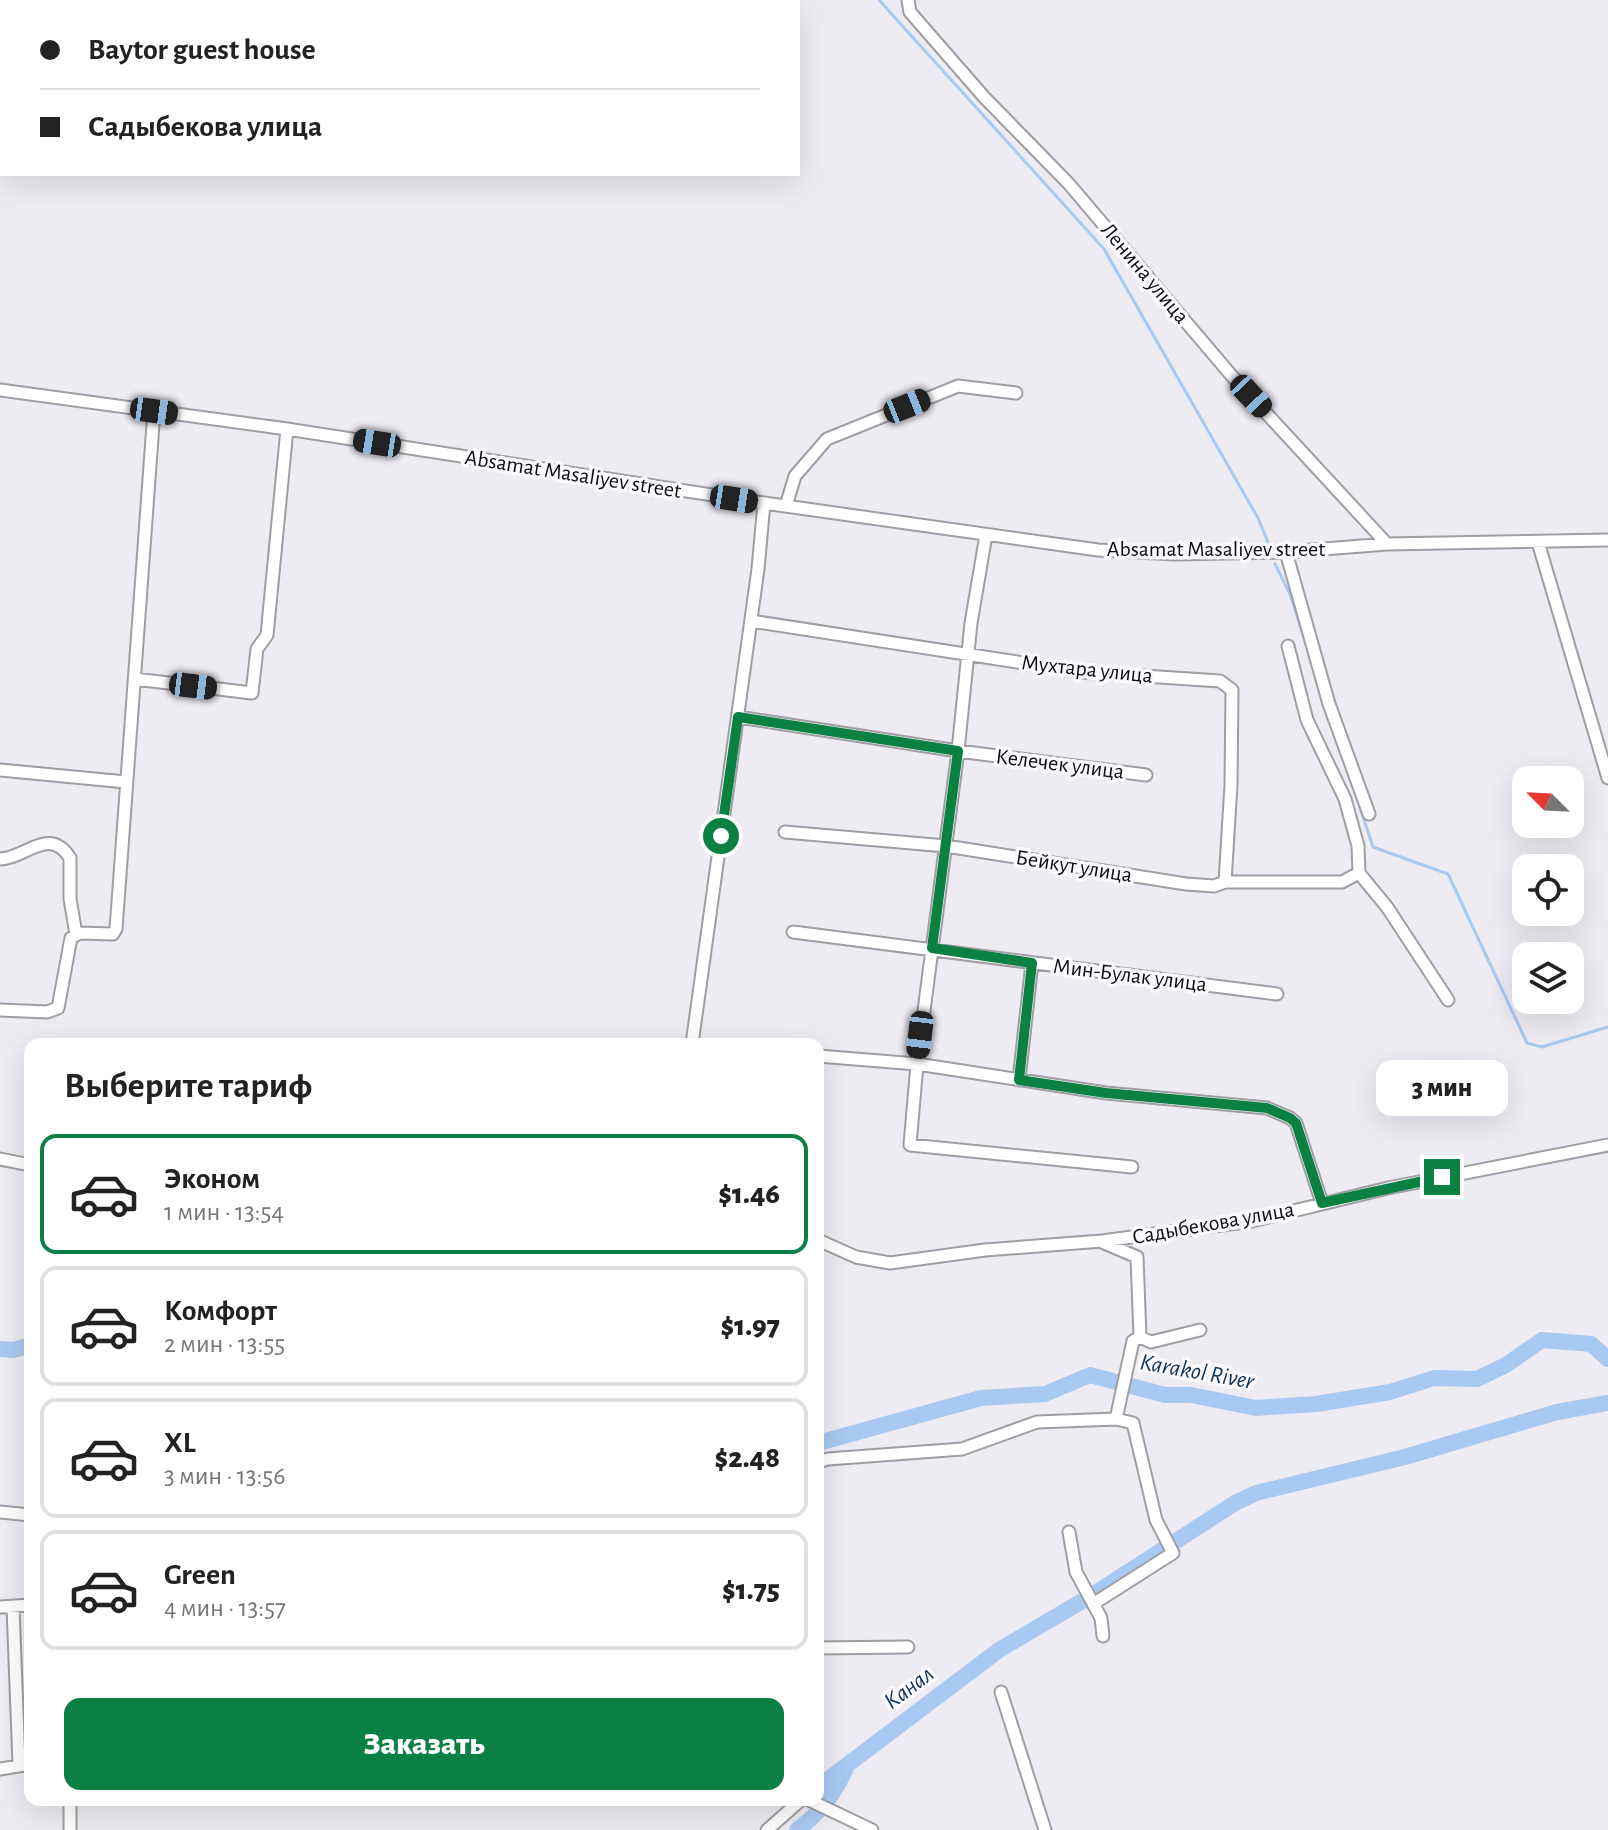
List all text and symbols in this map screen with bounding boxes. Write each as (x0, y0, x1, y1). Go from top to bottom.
text: Baytor guest house (88, 35, 316, 65)
text: Садыбекова улица (88, 112, 322, 142)
street label: Ленина улица (1097, 219, 1193, 327)
car (1226, 370, 1276, 422)
car (880, 386, 934, 426)
car (129, 396, 179, 426)
car (351, 427, 403, 459)
street label: Absamat Masaliyev street (463, 446, 683, 502)
car (708, 483, 760, 515)
street label: Absamat Masaliyev street (1107, 538, 1325, 560)
street label: Мухтара улица (1020, 651, 1154, 687)
car (168, 671, 218, 701)
street label: Келечек улица (995, 745, 1125, 783)
north arrow (1512, 766, 1584, 838)
map controls (1512, 766, 1584, 1014)
route start (703, 818, 739, 854)
street label: Бейкут улица (1014, 846, 1134, 886)
button: locate (1512, 854, 1584, 926)
button: layers (1512, 942, 1584, 1014)
street label: Мин-Булак улица (1052, 955, 1208, 995)
car (905, 1010, 935, 1060)
callout: 3 мин (1376, 1061, 1508, 1117)
text: Выберите тариф (64, 1068, 312, 1104)
text: 3 мин (1412, 1075, 1472, 1101)
icon: car (68, 1158, 140, 1230)
route end (1424, 1159, 1460, 1195)
text: Эконом (164, 1164, 260, 1194)
text: $1.46 (718, 1179, 780, 1209)
street label: Садыбекова улица (1130, 1198, 1296, 1248)
text: 1 мин · 13:54 (164, 1199, 284, 1225)
icon: car (68, 1290, 140, 1362)
text: Комфорт (164, 1296, 277, 1326)
text: $1.97 (721, 1311, 780, 1341)
text: 2 мин · 13:55 (164, 1331, 285, 1357)
water label: Karakol River (1138, 1350, 1257, 1394)
icon: car (68, 1422, 140, 1494)
text: XL (164, 1428, 196, 1458)
text: $2.48 (715, 1443, 780, 1473)
text: 3 мин · 13:56 (164, 1463, 285, 1489)
icon: car (68, 1554, 140, 1626)
text: Green (164, 1560, 236, 1590)
text: $1.75 (722, 1575, 780, 1605)
text: 4 мин · 13:57 (164, 1595, 286, 1621)
water label: Канал (880, 1662, 938, 1714)
button: Заказать (64, 1698, 784, 1790)

